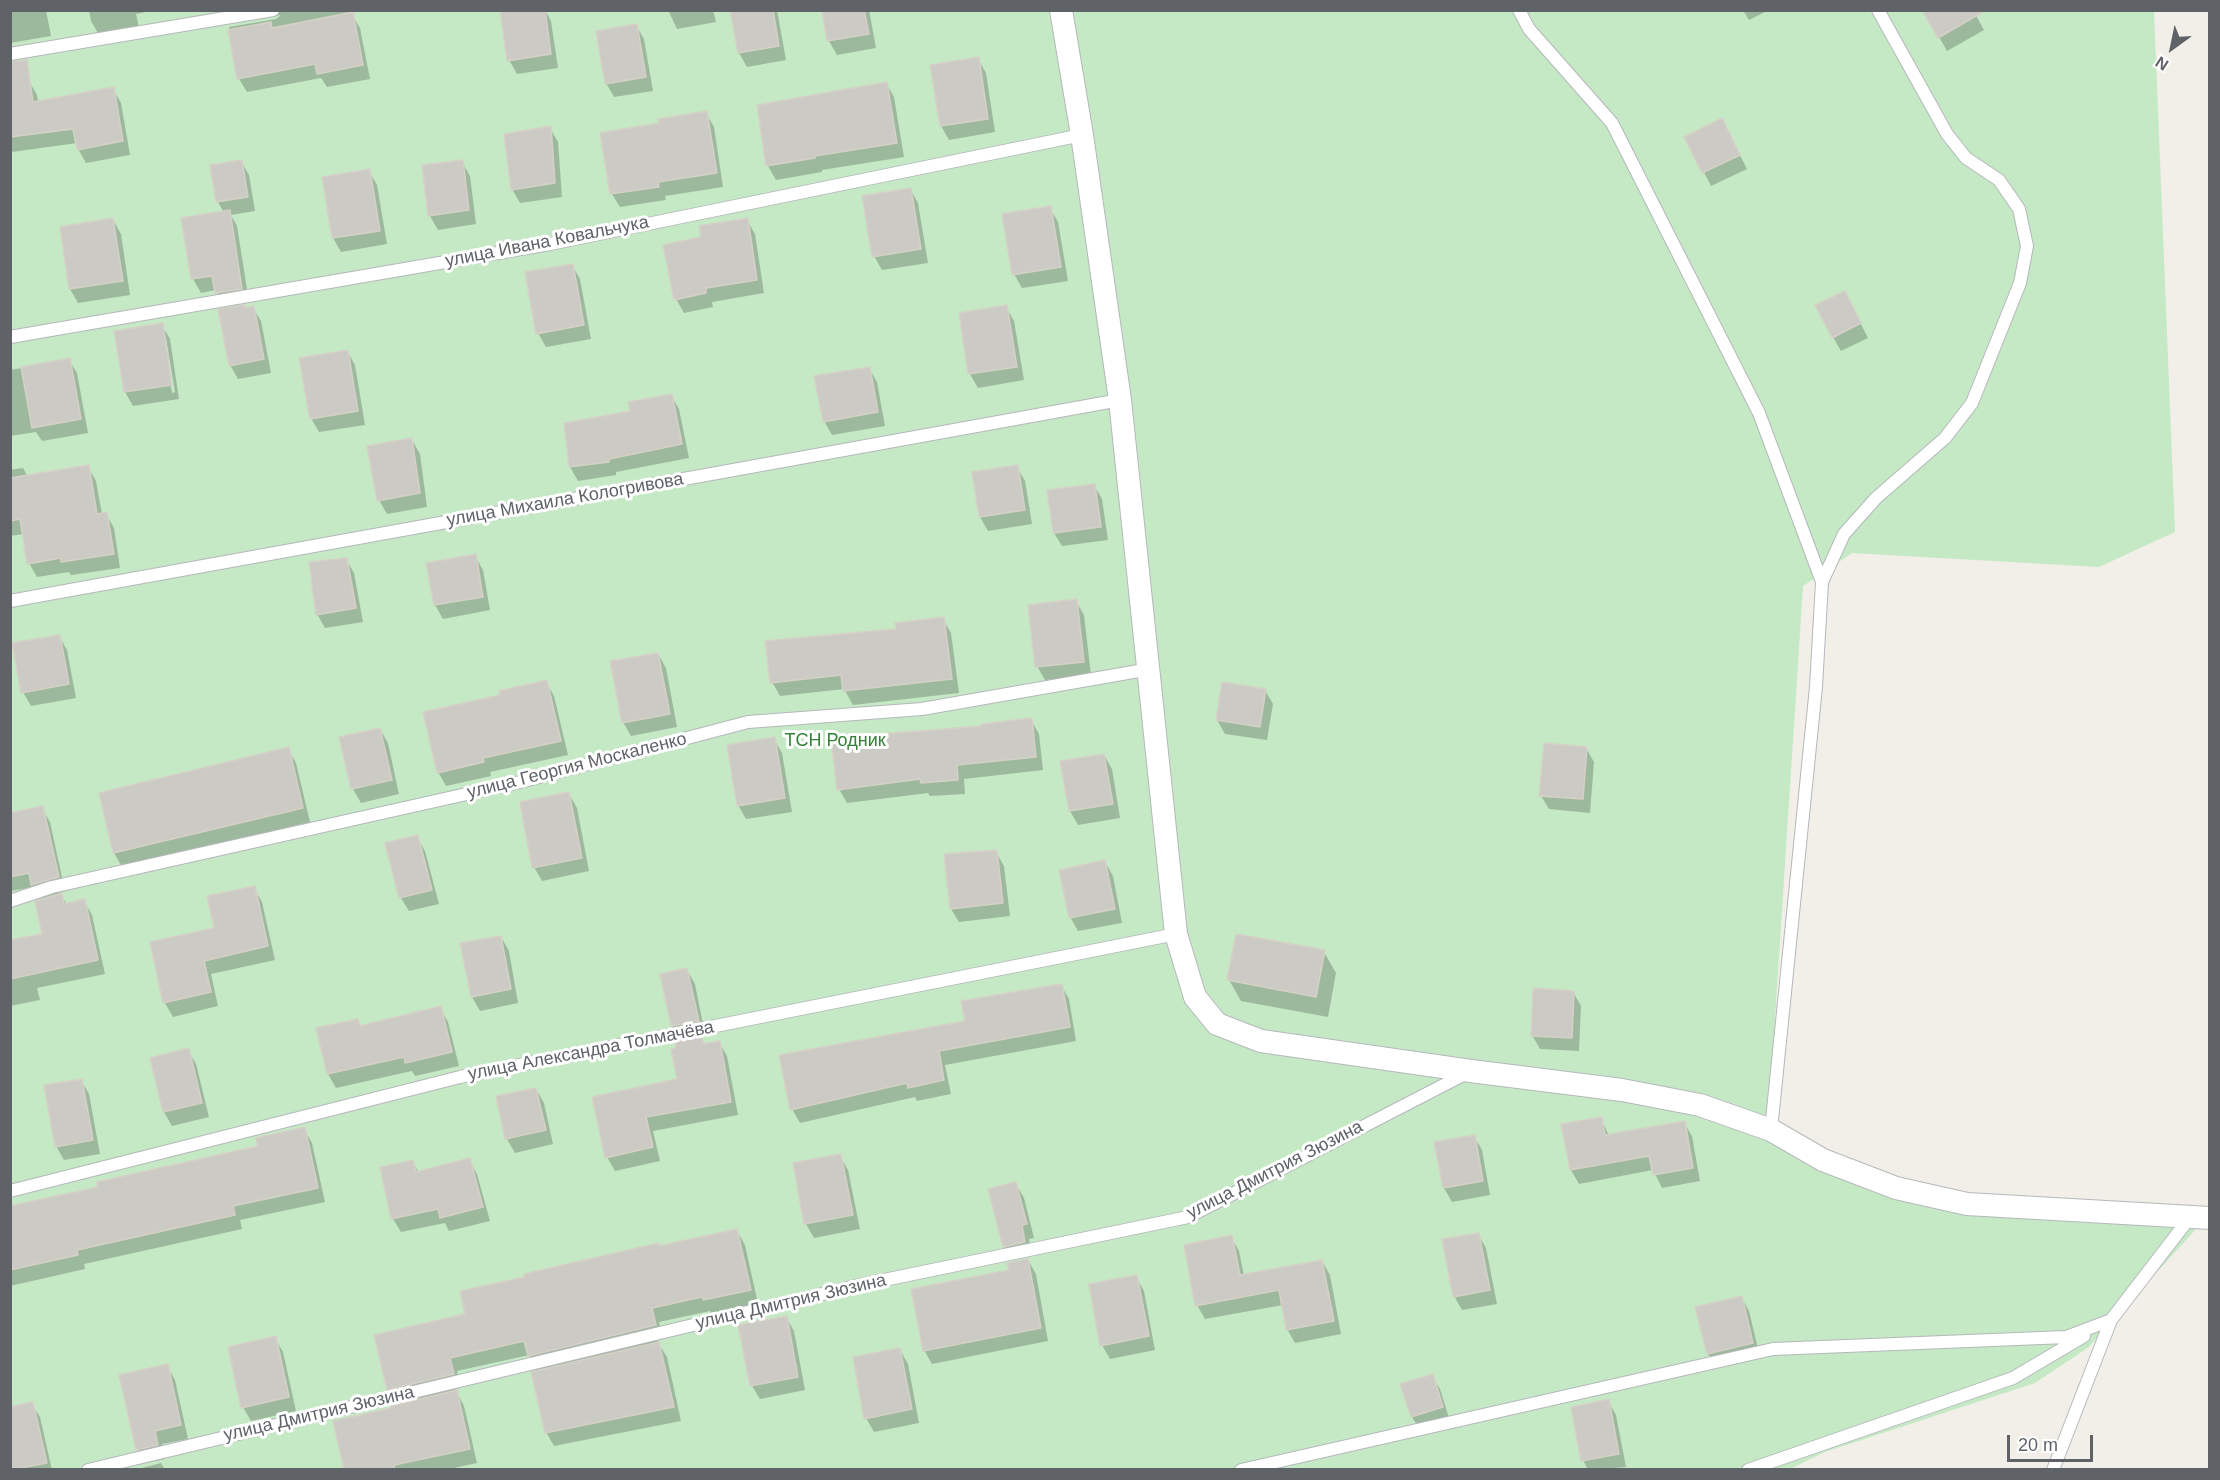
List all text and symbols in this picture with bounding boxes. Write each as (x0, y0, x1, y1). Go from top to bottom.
north arrow (2142, 18, 2202, 78)
text: N (2152, 53, 2171, 74)
street label: улица Ивана Ковальчука (443, 212, 651, 272)
street label: улица Михаила Кологривова (445, 469, 685, 531)
street label: улица Георгия Москаленко (465, 728, 689, 804)
park label: ТСН Родник (784, 730, 886, 752)
street label: улица Александра Толмачёва (466, 1017, 716, 1085)
street label: улица Дмитрия Зюзина (1183, 1116, 1367, 1224)
street label: улица Дмитрия Зюзина (694, 1270, 888, 1334)
street label: улица Дмитрия Зюзина (222, 1382, 416, 1446)
scale bar (2010, 1423, 2096, 1461)
text: 20 m (2018, 1435, 2058, 1455)

